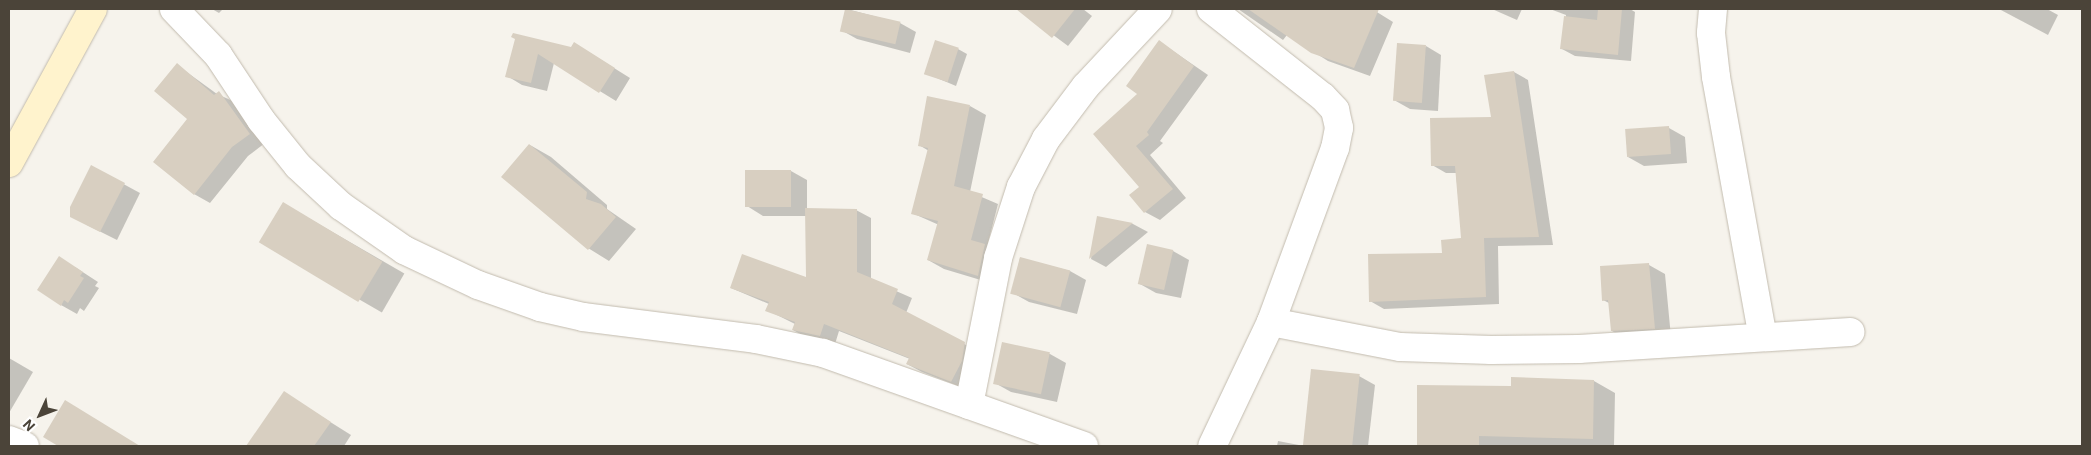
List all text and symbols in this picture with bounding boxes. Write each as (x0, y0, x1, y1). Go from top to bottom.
north arrow (15, 390, 65, 440)
text: N (20, 416, 38, 434)

